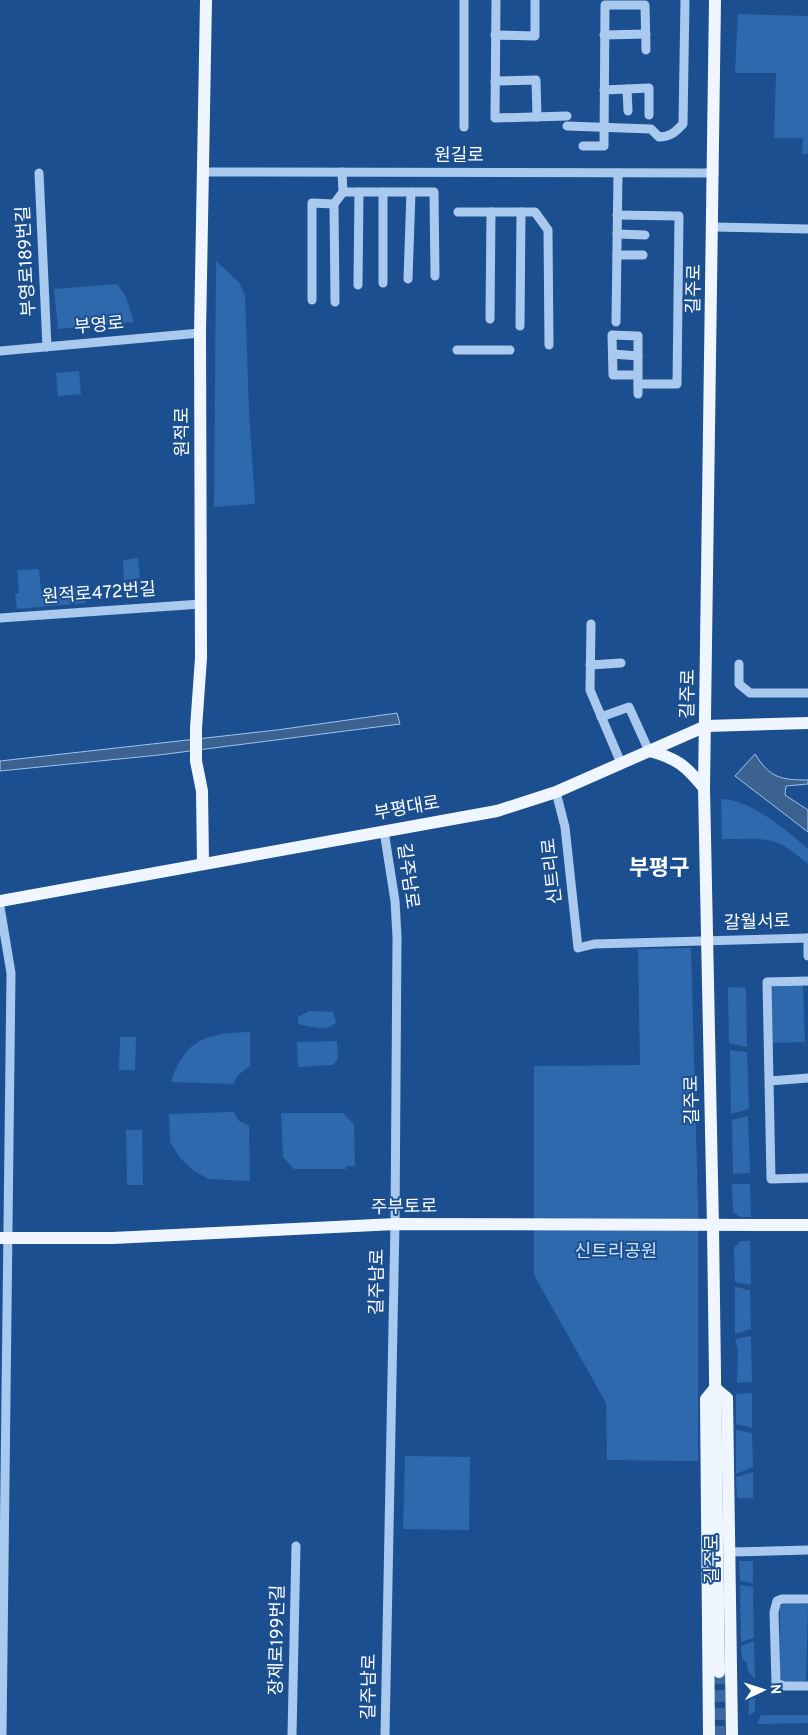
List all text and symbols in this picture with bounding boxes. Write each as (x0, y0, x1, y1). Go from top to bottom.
street label: 원길로 (434, 145, 484, 168)
street label: 부영로189번길 (13, 205, 41, 317)
street label: 길주로 (683, 264, 707, 314)
street label: 부영로 (73, 312, 125, 340)
street label: 원적로 (172, 407, 195, 457)
street label: 원적로472번길 (41, 579, 157, 609)
street label: 길주로 (677, 669, 701, 719)
street label: 부평대로 (372, 792, 442, 826)
street label: 신트리로 (538, 837, 568, 905)
street label: 길주남로 (391, 842, 423, 910)
district label: 부평구 (629, 856, 689, 883)
street label: 갈월서로 (723, 910, 791, 936)
street label: 길주로 (681, 1075, 705, 1125)
street label: 주부토로 (371, 1196, 437, 1220)
park label: 신트리공원 (575, 1241, 657, 1264)
street label: 길주남로 (366, 1249, 390, 1315)
street label: 길주로 (702, 1534, 725, 1584)
street label: 장제로199번길 (266, 1584, 290, 1696)
street label: 길주남로 (358, 1654, 382, 1720)
north arrow (738, 1665, 788, 1715)
text: N (766, 1684, 783, 1695)

